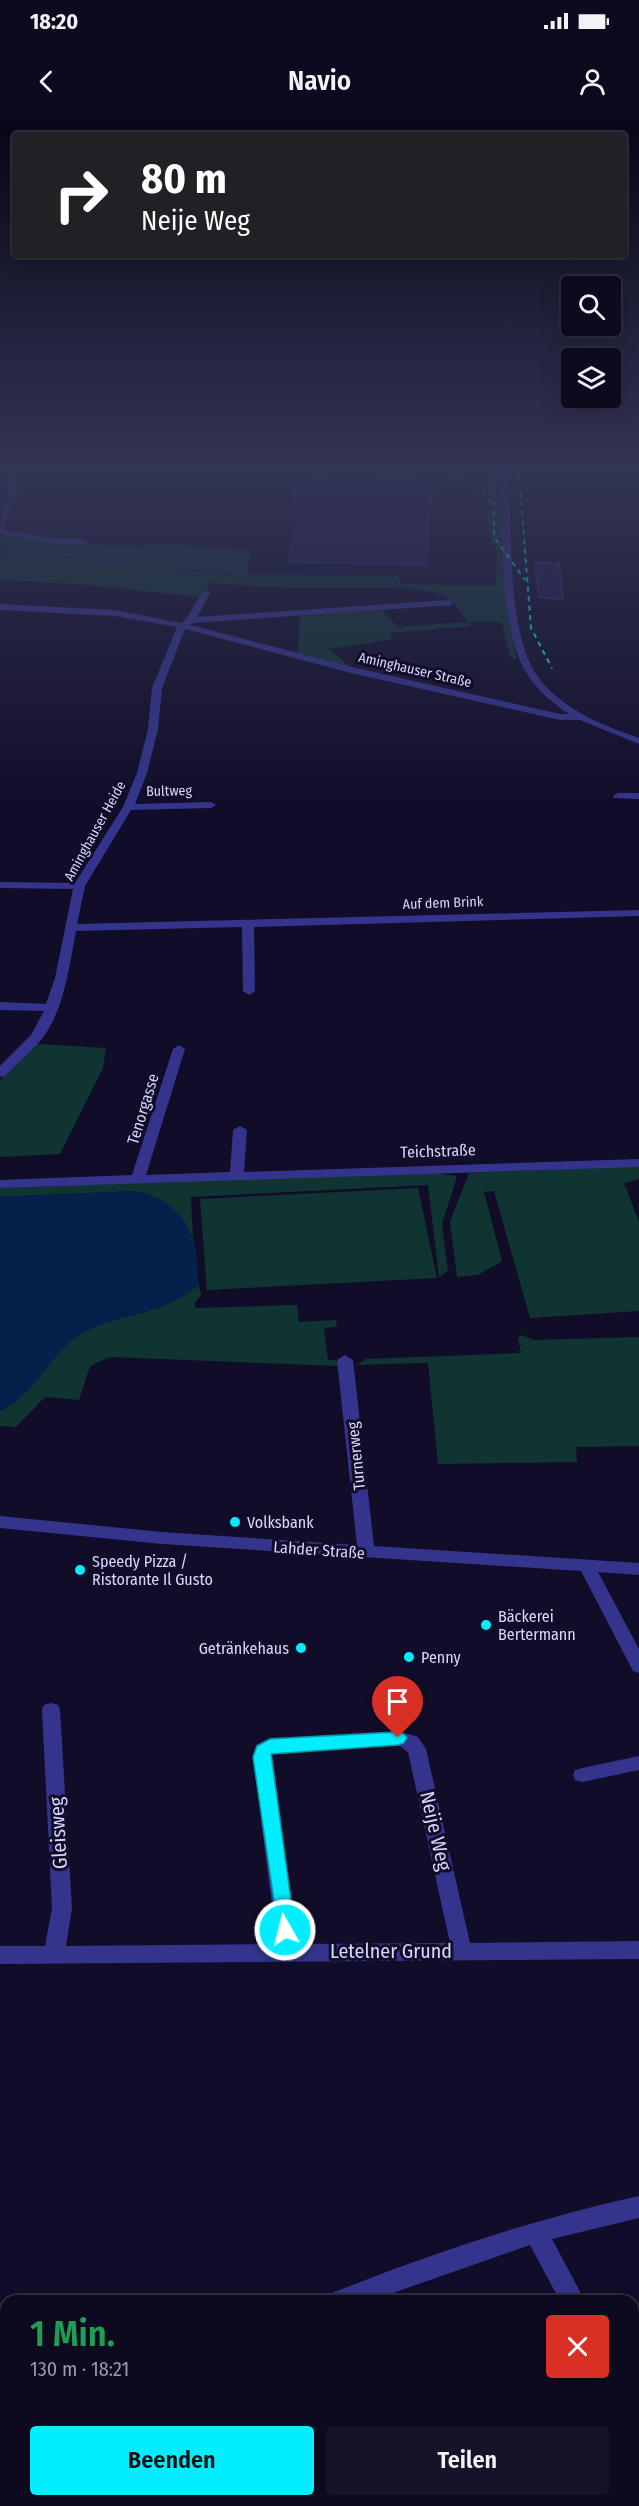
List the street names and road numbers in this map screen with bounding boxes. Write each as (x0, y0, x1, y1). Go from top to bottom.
street label: Aminghauser Straße (357, 649, 473, 691)
street label: Aminghauser Heide (61, 778, 130, 884)
street label: Bultweg (146, 782, 193, 800)
street label: Auf dem Brink (402, 893, 484, 913)
street label: Tenorgasse (123, 1071, 163, 1147)
street label: Teichstraße (400, 1140, 476, 1162)
street label: Turnerweg (343, 1420, 369, 1491)
street label: Lahder Straße (273, 1537, 365, 1563)
street label: Neije Weg (415, 1789, 457, 1874)
street label: Gleisweg (44, 1796, 72, 1870)
street label: Letelner Grund (330, 1939, 452, 1963)

